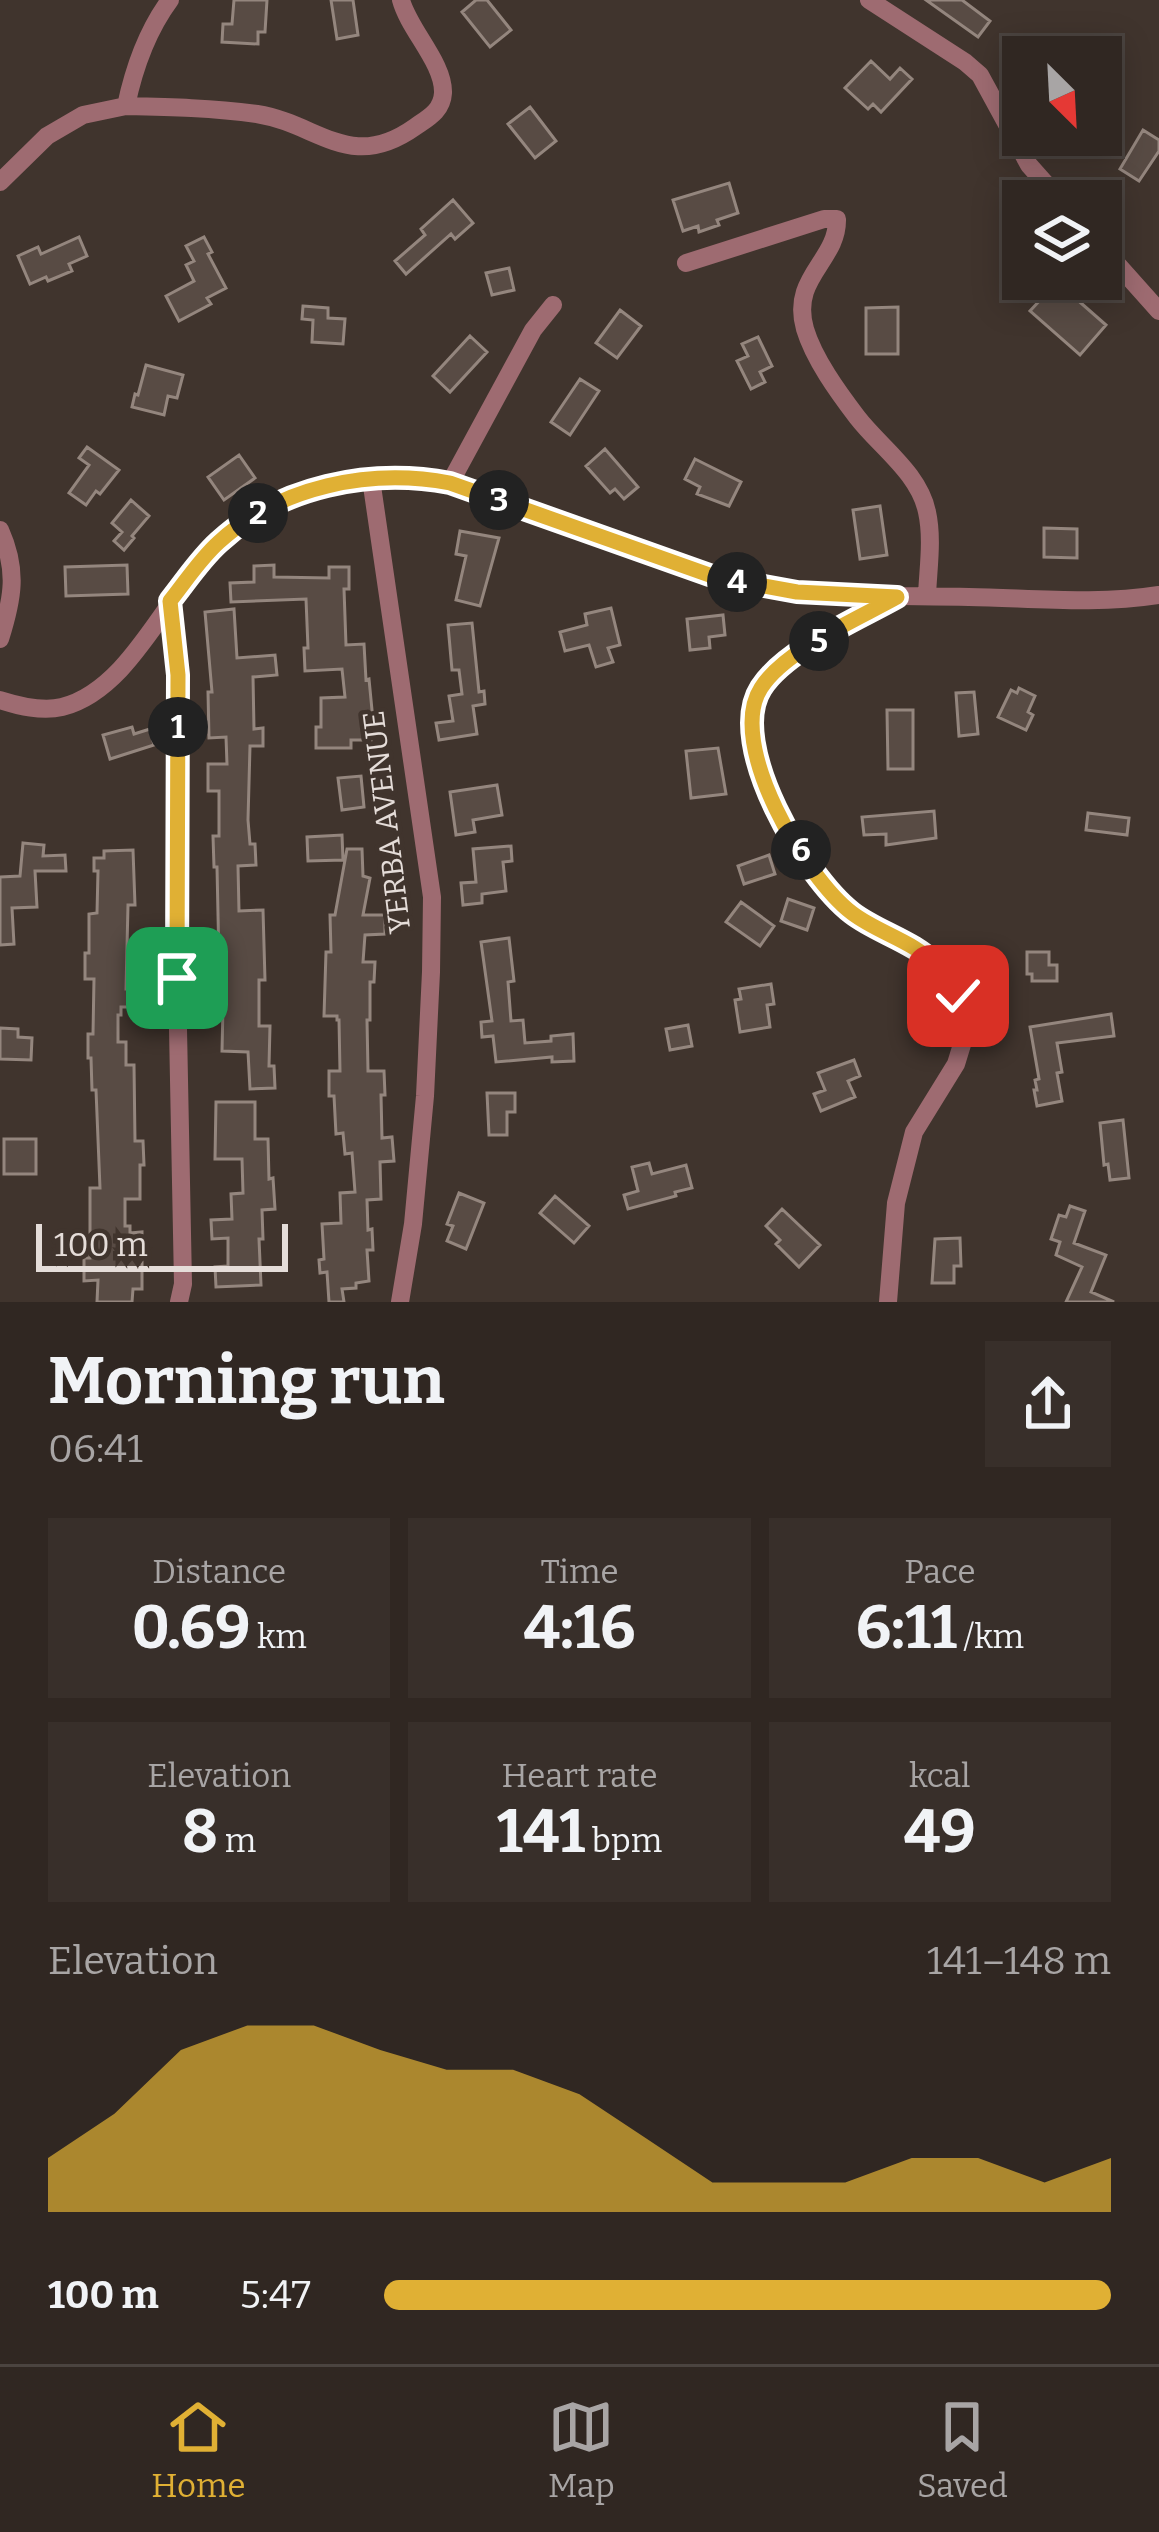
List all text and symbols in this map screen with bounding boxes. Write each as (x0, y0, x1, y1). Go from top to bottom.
north arrow (1002, 36, 1122, 156)
map controls (1002, 36, 1122, 300)
button: layers (1002, 180, 1122, 300)
pin: 3 (469, 470, 529, 530)
text: 3 (489, 480, 509, 520)
pin: 2 (228, 483, 288, 543)
text: 2 (249, 493, 267, 533)
pin: 4 (707, 552, 767, 612)
text: 4 (727, 562, 747, 602)
pin: 5 (789, 611, 849, 671)
text: 5 (810, 621, 828, 661)
pin: 1 (148, 697, 208, 757)
text: 1 (171, 707, 185, 747)
street label: YERBA AVENUE (355, 709, 419, 935)
pin: 6 (771, 820, 831, 880)
text: 6 (791, 830, 811, 870)
pin (126, 927, 228, 1029)
icon: arrive (144, 945, 210, 1011)
pin (907, 945, 1009, 1047)
icon: check (925, 963, 991, 1029)
scale bar (36, 1218, 288, 1271)
text: 100 m (54, 1225, 148, 1265)
text: Morning run (48, 1341, 445, 1420)
button: share (985, 1341, 1111, 1467)
text: 06:41 (48, 1426, 143, 1472)
text: Distance (152, 1552, 286, 1592)
text: Time (541, 1552, 618, 1592)
text: Pace (904, 1552, 975, 1592)
text: 0.69 (132, 1592, 250, 1664)
text: 4:16 (524, 1592, 635, 1664)
text: 6:11 (856, 1592, 957, 1664)
text: km (250, 1617, 307, 1657)
text: /km (957, 1617, 1024, 1657)
text: Elevation (147, 1756, 291, 1796)
text: Heart rate (501, 1756, 658, 1796)
text: kcal (909, 1756, 971, 1796)
text: 8 (182, 1796, 218, 1868)
text: 141 (497, 1796, 585, 1868)
text: 49 (904, 1796, 976, 1868)
text: m (218, 1821, 256, 1861)
text: bpm (585, 1821, 662, 1861)
text: Elevation (48, 1938, 218, 1984)
text: 141–148 m (927, 1938, 1111, 1984)
text: 100 m (48, 2272, 159, 2318)
text: 5:47 (240, 2272, 311, 2318)
tab: Home (151, 2394, 245, 2506)
tab: Map (548, 2394, 615, 2506)
tab: Saved (917, 2394, 1008, 2506)

